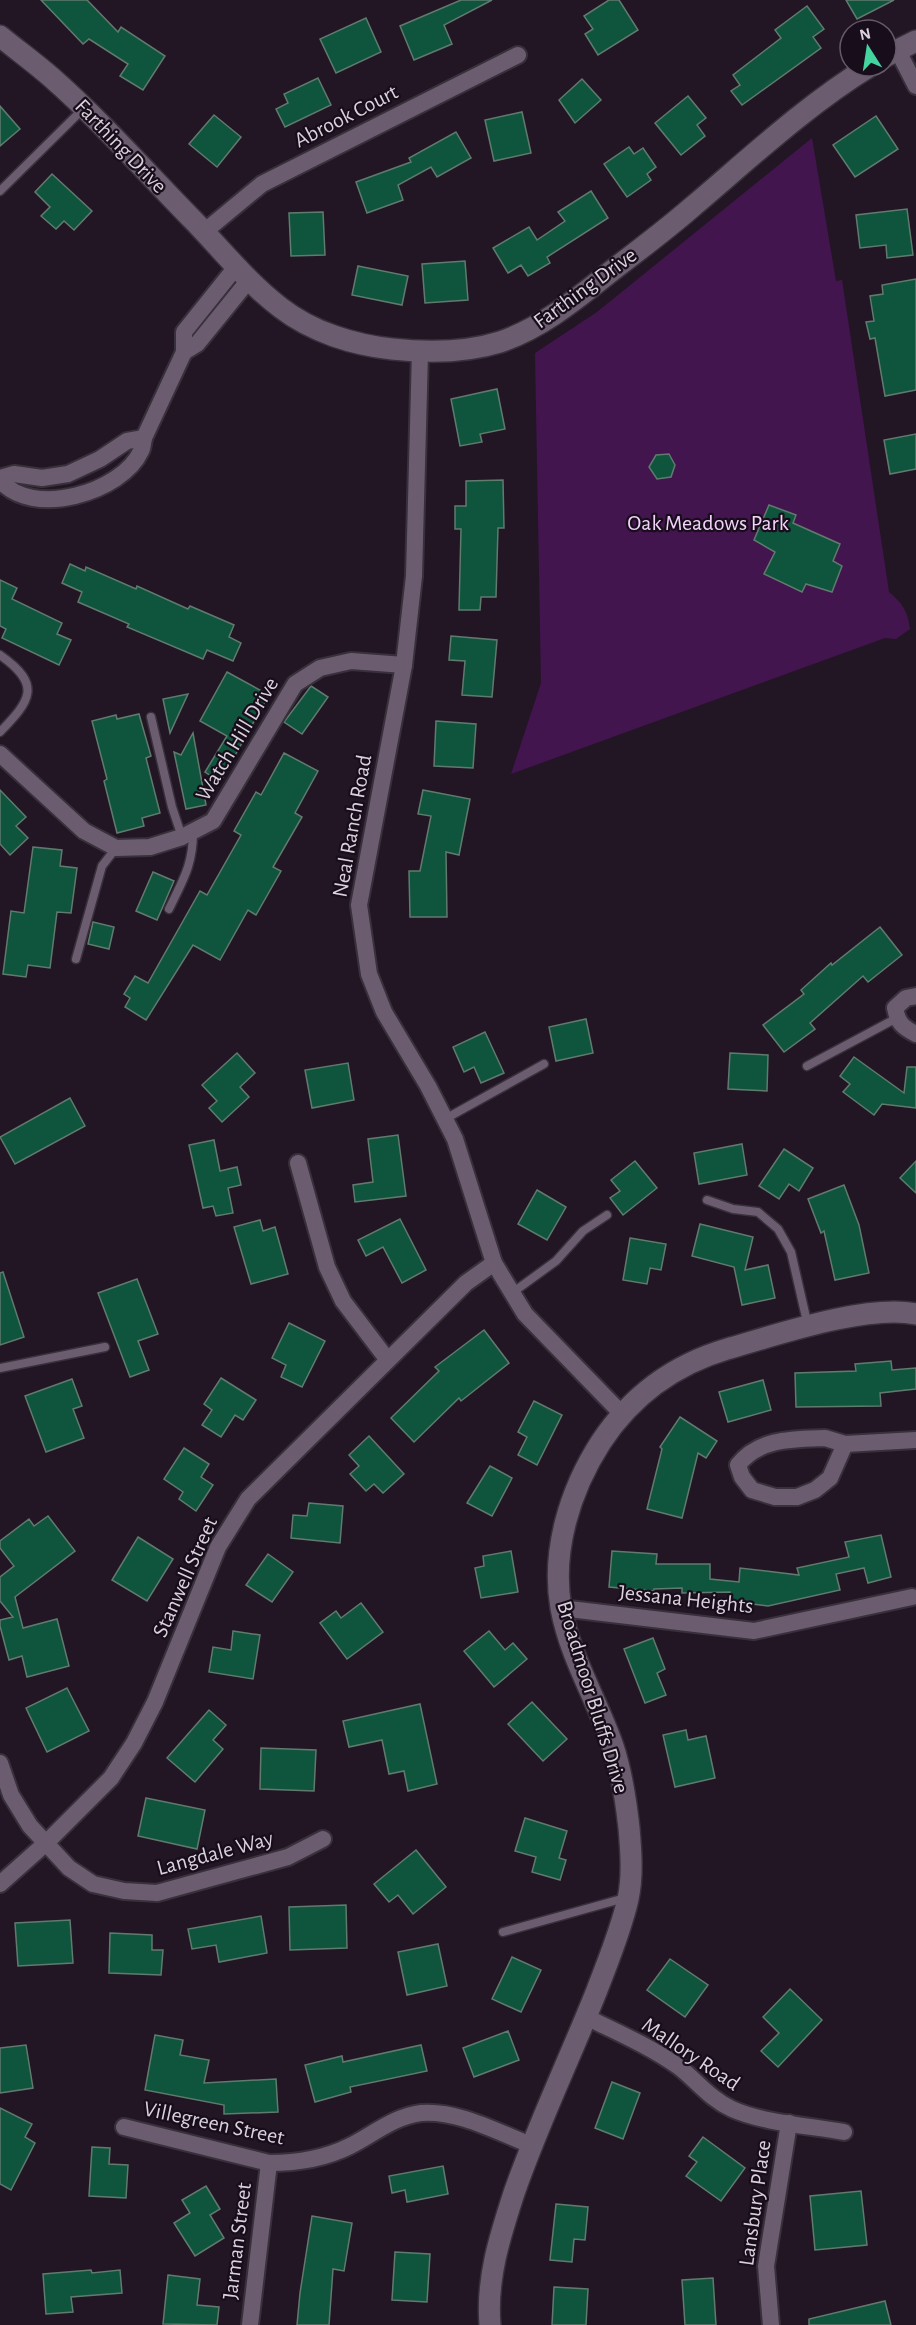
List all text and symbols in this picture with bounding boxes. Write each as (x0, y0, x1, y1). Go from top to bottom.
north arrow (838, 18, 898, 78)
text: N (858, 25, 872, 43)
street label: Abrook Court (291, 81, 401, 151)
street label: Farthing Drive (71, 95, 171, 197)
street label: Farthing Drive (530, 243, 640, 333)
park label: Oak Meadows Park (627, 512, 789, 534)
street label: Watch Hill Drive (192, 674, 282, 804)
street label: Neal Ranch Road (329, 753, 375, 899)
street label: Stanwell Street (149, 1513, 221, 1641)
street label: Jessana Heights (618, 1581, 754, 1617)
street label: Broadmoor Bluffs Drive (553, 1598, 633, 1796)
street label: Langdale Way (154, 1827, 276, 1879)
street label: Mallory Road (638, 2013, 744, 2095)
street label: Villegreen Street (142, 2097, 286, 2149)
street label: Lansbury Place (735, 2139, 775, 2267)
street label: Jarman Street (219, 2181, 255, 2301)

